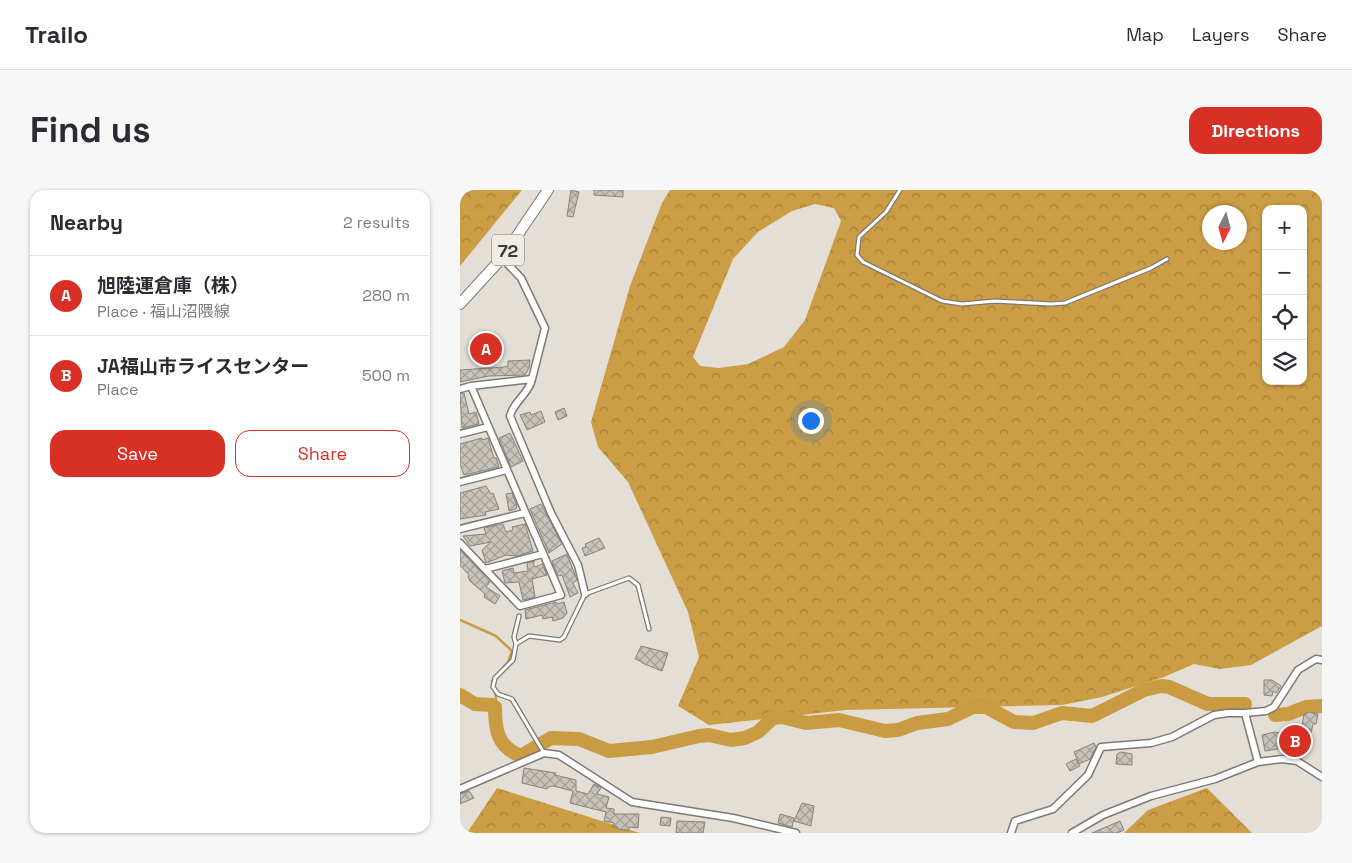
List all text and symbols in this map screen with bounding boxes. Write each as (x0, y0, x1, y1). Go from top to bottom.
text: Trailo (25, 19, 88, 50)
text: Map (1126, 23, 1164, 46)
text: Layers (1192, 23, 1249, 46)
text: Share (1277, 23, 1327, 46)
button: Directions (1189, 107, 1322, 154)
text: Find us (30, 108, 151, 152)
north arrow (1202, 205, 1247, 250)
map controls (1262, 205, 1307, 385)
button: + (1262, 205, 1307, 250)
text: Nearby (50, 209, 123, 236)
text: 2 results (343, 212, 410, 233)
road number: 72 (492, 234, 524, 266)
button: − (1262, 250, 1307, 295)
text: 旭陸運倉庫（株） (97, 273, 249, 298)
text: A (61, 285, 71, 306)
text: 280 m (362, 285, 410, 306)
button: locate (1262, 295, 1307, 340)
text: Place · 福山沼隈線 (97, 301, 230, 322)
pin: A (470, 330, 502, 368)
button: layers (1262, 340, 1307, 385)
text: JA福山市ライスセンター (97, 354, 309, 379)
text: B (61, 365, 71, 386)
text: 500 m (362, 365, 410, 386)
text: Place (97, 379, 139, 400)
your location (798, 408, 824, 434)
button: Save (50, 430, 225, 477)
button: Share (235, 430, 410, 477)
pin: B (1279, 722, 1311, 760)

